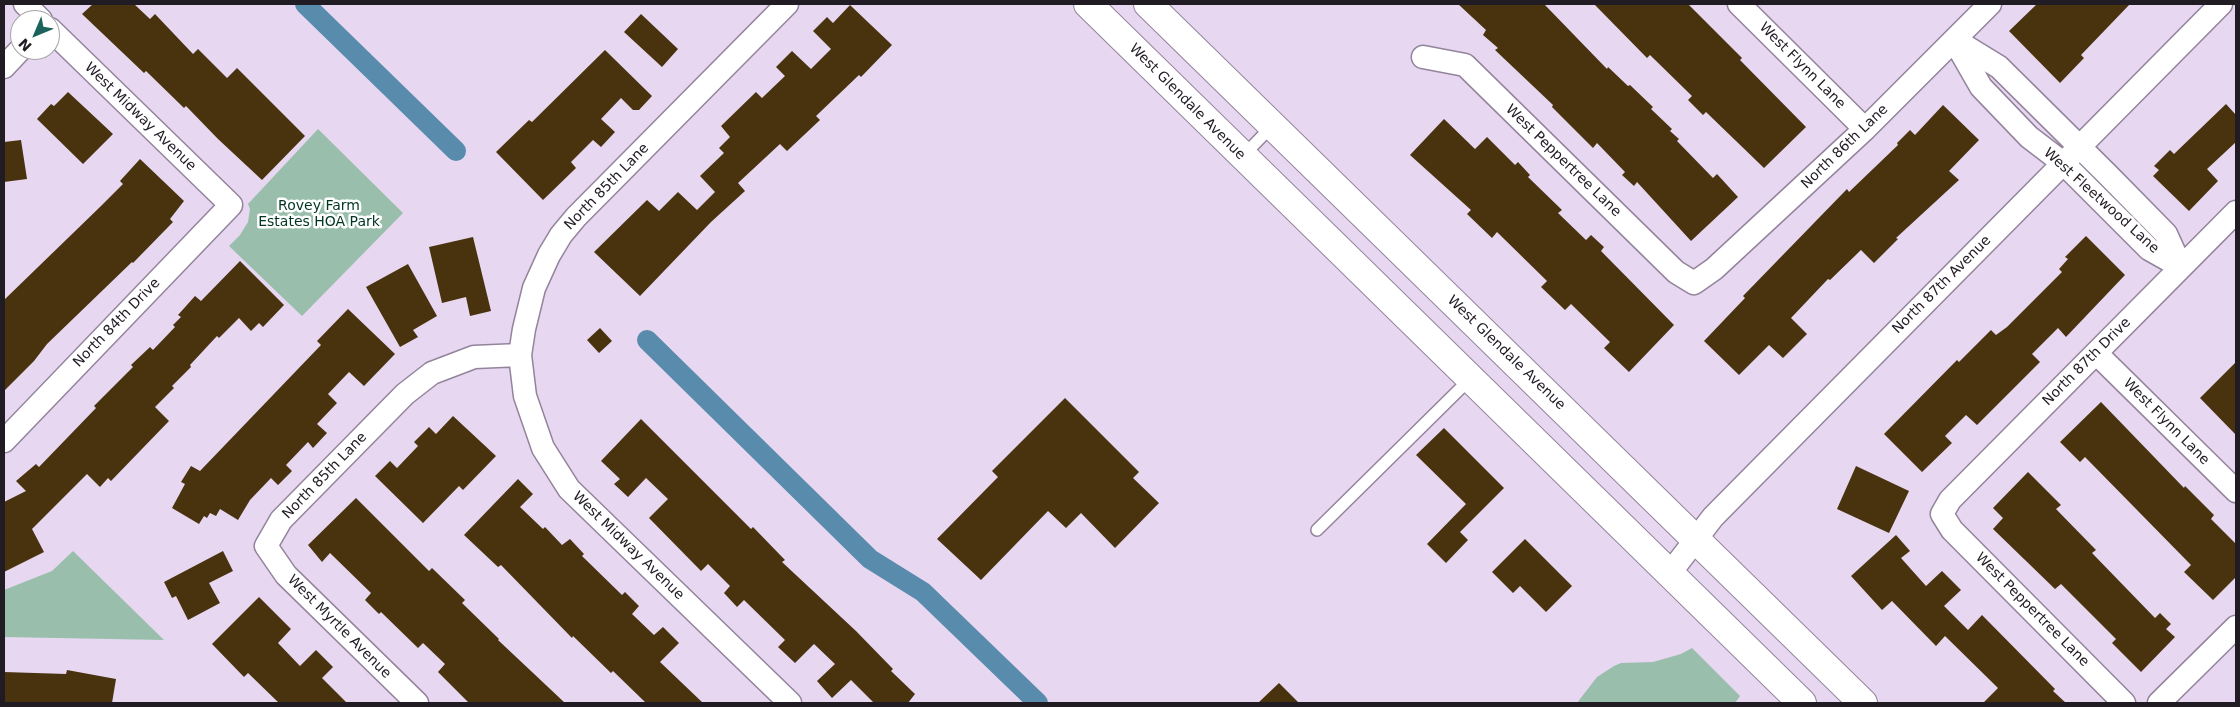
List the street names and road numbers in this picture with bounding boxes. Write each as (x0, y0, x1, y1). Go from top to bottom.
street label: West Flynn Lane (1755, 19, 1849, 113)
street label: West Glendale Avenue (1125, 40, 1249, 164)
street label: West Midway Avenue (81, 59, 199, 175)
street label: West Peppertree Lane (1502, 101, 1624, 221)
street label: North 86th Lane (1798, 101, 1892, 193)
street label: North 85th Lane (561, 140, 653, 234)
street label: West Fleetwood Lane (2040, 145, 2162, 257)
street label: North 87th Avenue (1889, 232, 1995, 338)
street label: North 84th Drive (70, 275, 164, 371)
street label: West Glendale Avenue (1444, 292, 1568, 414)
street label: North 87th Drive (2039, 314, 2135, 410)
street label: West Flynn Lane (2119, 375, 2213, 469)
street label: North 85th Lane (279, 429, 371, 523)
street label: West Midway Avenue (569, 488, 687, 604)
street label: West Peppertree Lane (1972, 550, 2092, 670)
street label: West Myrtle Avenue (284, 572, 394, 682)

